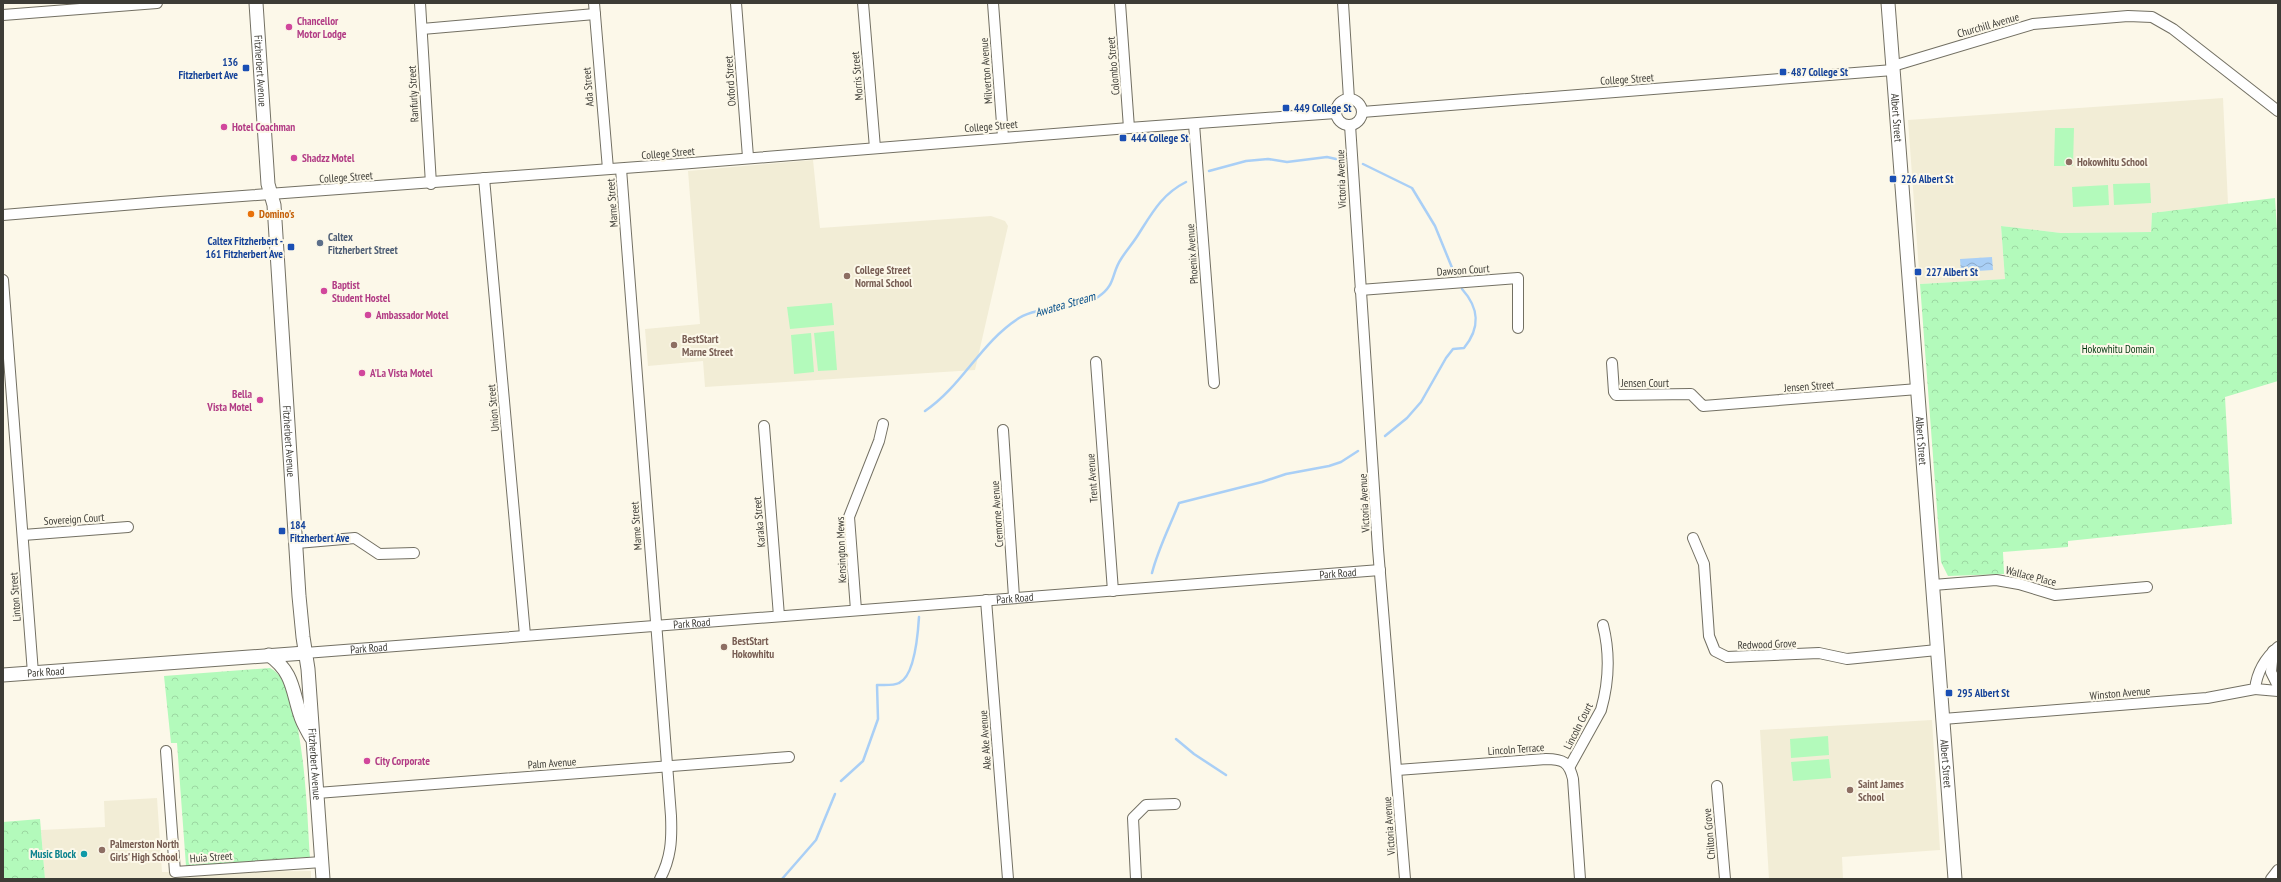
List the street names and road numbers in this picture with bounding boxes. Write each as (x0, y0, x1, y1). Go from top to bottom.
street label: Churchill Avenue (1955, 9, 2021, 41)
street label: Fitzherbert Avenue (251, 35, 270, 108)
street label: Colombo Street (1103, 36, 1123, 96)
street label: Milverton Avenue (977, 37, 995, 105)
street label: Morris Street (848, 51, 866, 101)
street label: Oxford Street (721, 55, 739, 107)
street label: Ranfurly Street (405, 65, 421, 123)
street label: Ada Street (579, 67, 597, 107)
street label: College Street (1600, 70, 1654, 88)
street label: Albert Street (1888, 93, 1906, 142)
street label: College Street (964, 117, 1018, 135)
street label: College Street (641, 144, 695, 162)
street label: Victoria Avenue (1333, 149, 1349, 210)
street label: College Street (319, 168, 373, 186)
street label: Marne Street (603, 178, 621, 228)
street label: Phoenix Avenue (1183, 223, 1201, 285)
street label: Dawson Court (1436, 261, 1490, 279)
street label: Jensen Court (1620, 376, 1669, 390)
street label: Jensen Street (1782, 377, 1835, 395)
street label: Union Street (484, 384, 502, 432)
street label: Fitzherbert Avenue (280, 405, 298, 478)
street label: Albert Street (1913, 416, 1930, 465)
street label: Trent Avenue (1083, 452, 1101, 503)
street label: Victoria Avenue (1355, 473, 1373, 534)
street label: Cremorne Avenue (988, 480, 1006, 548)
street label: Karaka Street (750, 496, 768, 548)
street label: Marne Street (627, 501, 645, 551)
street label: Sovereign Court (43, 510, 105, 528)
street label: Kensington Mews (833, 516, 849, 584)
street label: Wallace Place (2004, 563, 2058, 589)
street label: Park Road (1319, 565, 1357, 582)
street label: Linton Street (6, 572, 24, 622)
street label: Park Road (996, 590, 1034, 607)
street label: Park Road (673, 615, 711, 632)
street label: Redwood Grove (1737, 636, 1797, 652)
street label: Park Road (350, 640, 388, 656)
street label: Park Road (27, 664, 65, 680)
street label: Winston Avenue (2089, 683, 2151, 703)
street label: Lincoln Court (1560, 700, 1596, 752)
street label: Ake Ake Avenue (976, 709, 994, 770)
street label: Fitzherbert Avenue (305, 728, 324, 801)
street label: Albert Street (1937, 739, 1955, 789)
street label: Lincoln Terrace (1487, 740, 1545, 758)
street label: Palm Avenue (527, 754, 577, 772)
street label: Victoria Avenue (1380, 796, 1398, 857)
street label: Chilton Grove (1700, 807, 1718, 860)
street label: Huia Street (189, 849, 233, 865)

